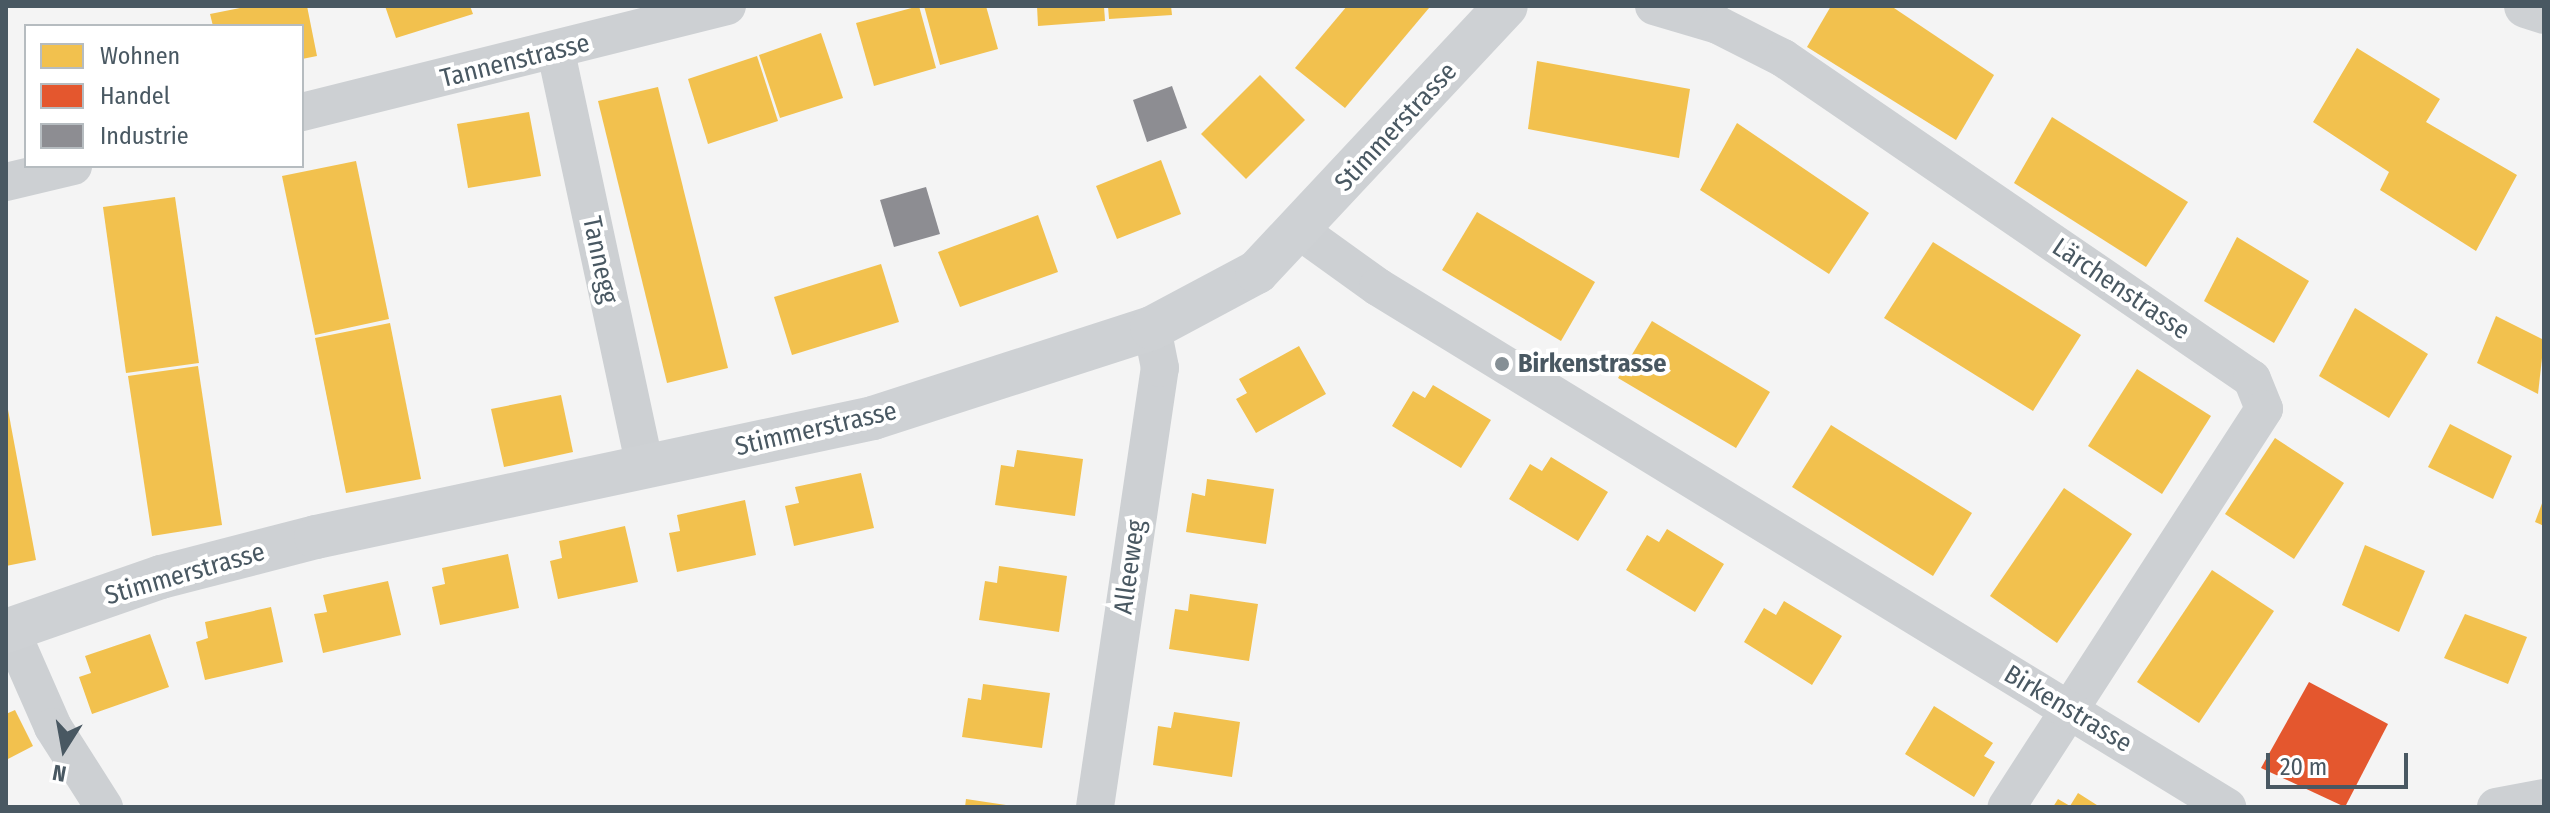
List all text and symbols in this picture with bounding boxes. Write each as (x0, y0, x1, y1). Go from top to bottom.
legend (24, 24, 304, 168)
street label: Tannenstrasse (437, 27, 593, 95)
text: Wohnen (100, 42, 180, 70)
street label: Stimmerstrasse (1328, 56, 1464, 198)
text: Handel (100, 82, 170, 110)
text: Industrie (100, 122, 189, 150)
street label: Tannegg (576, 214, 624, 306)
street label: Lärchenstrasse (2046, 232, 2196, 346)
place label: Birkenstrasse (1518, 348, 1666, 380)
marker: Birkenstrasse (1493, 355, 1511, 373)
street label: Stimmerstrasse (732, 395, 900, 463)
street label: Alleeweg (1108, 518, 1152, 616)
street label: Stimmerstrasse (102, 536, 268, 612)
street label: Birkenstrasse (1998, 659, 2138, 759)
north arrow (24, 709, 104, 789)
scale bar (2270, 737, 2412, 787)
text: 20 m (2280, 753, 2327, 781)
text: N (50, 759, 68, 788)

